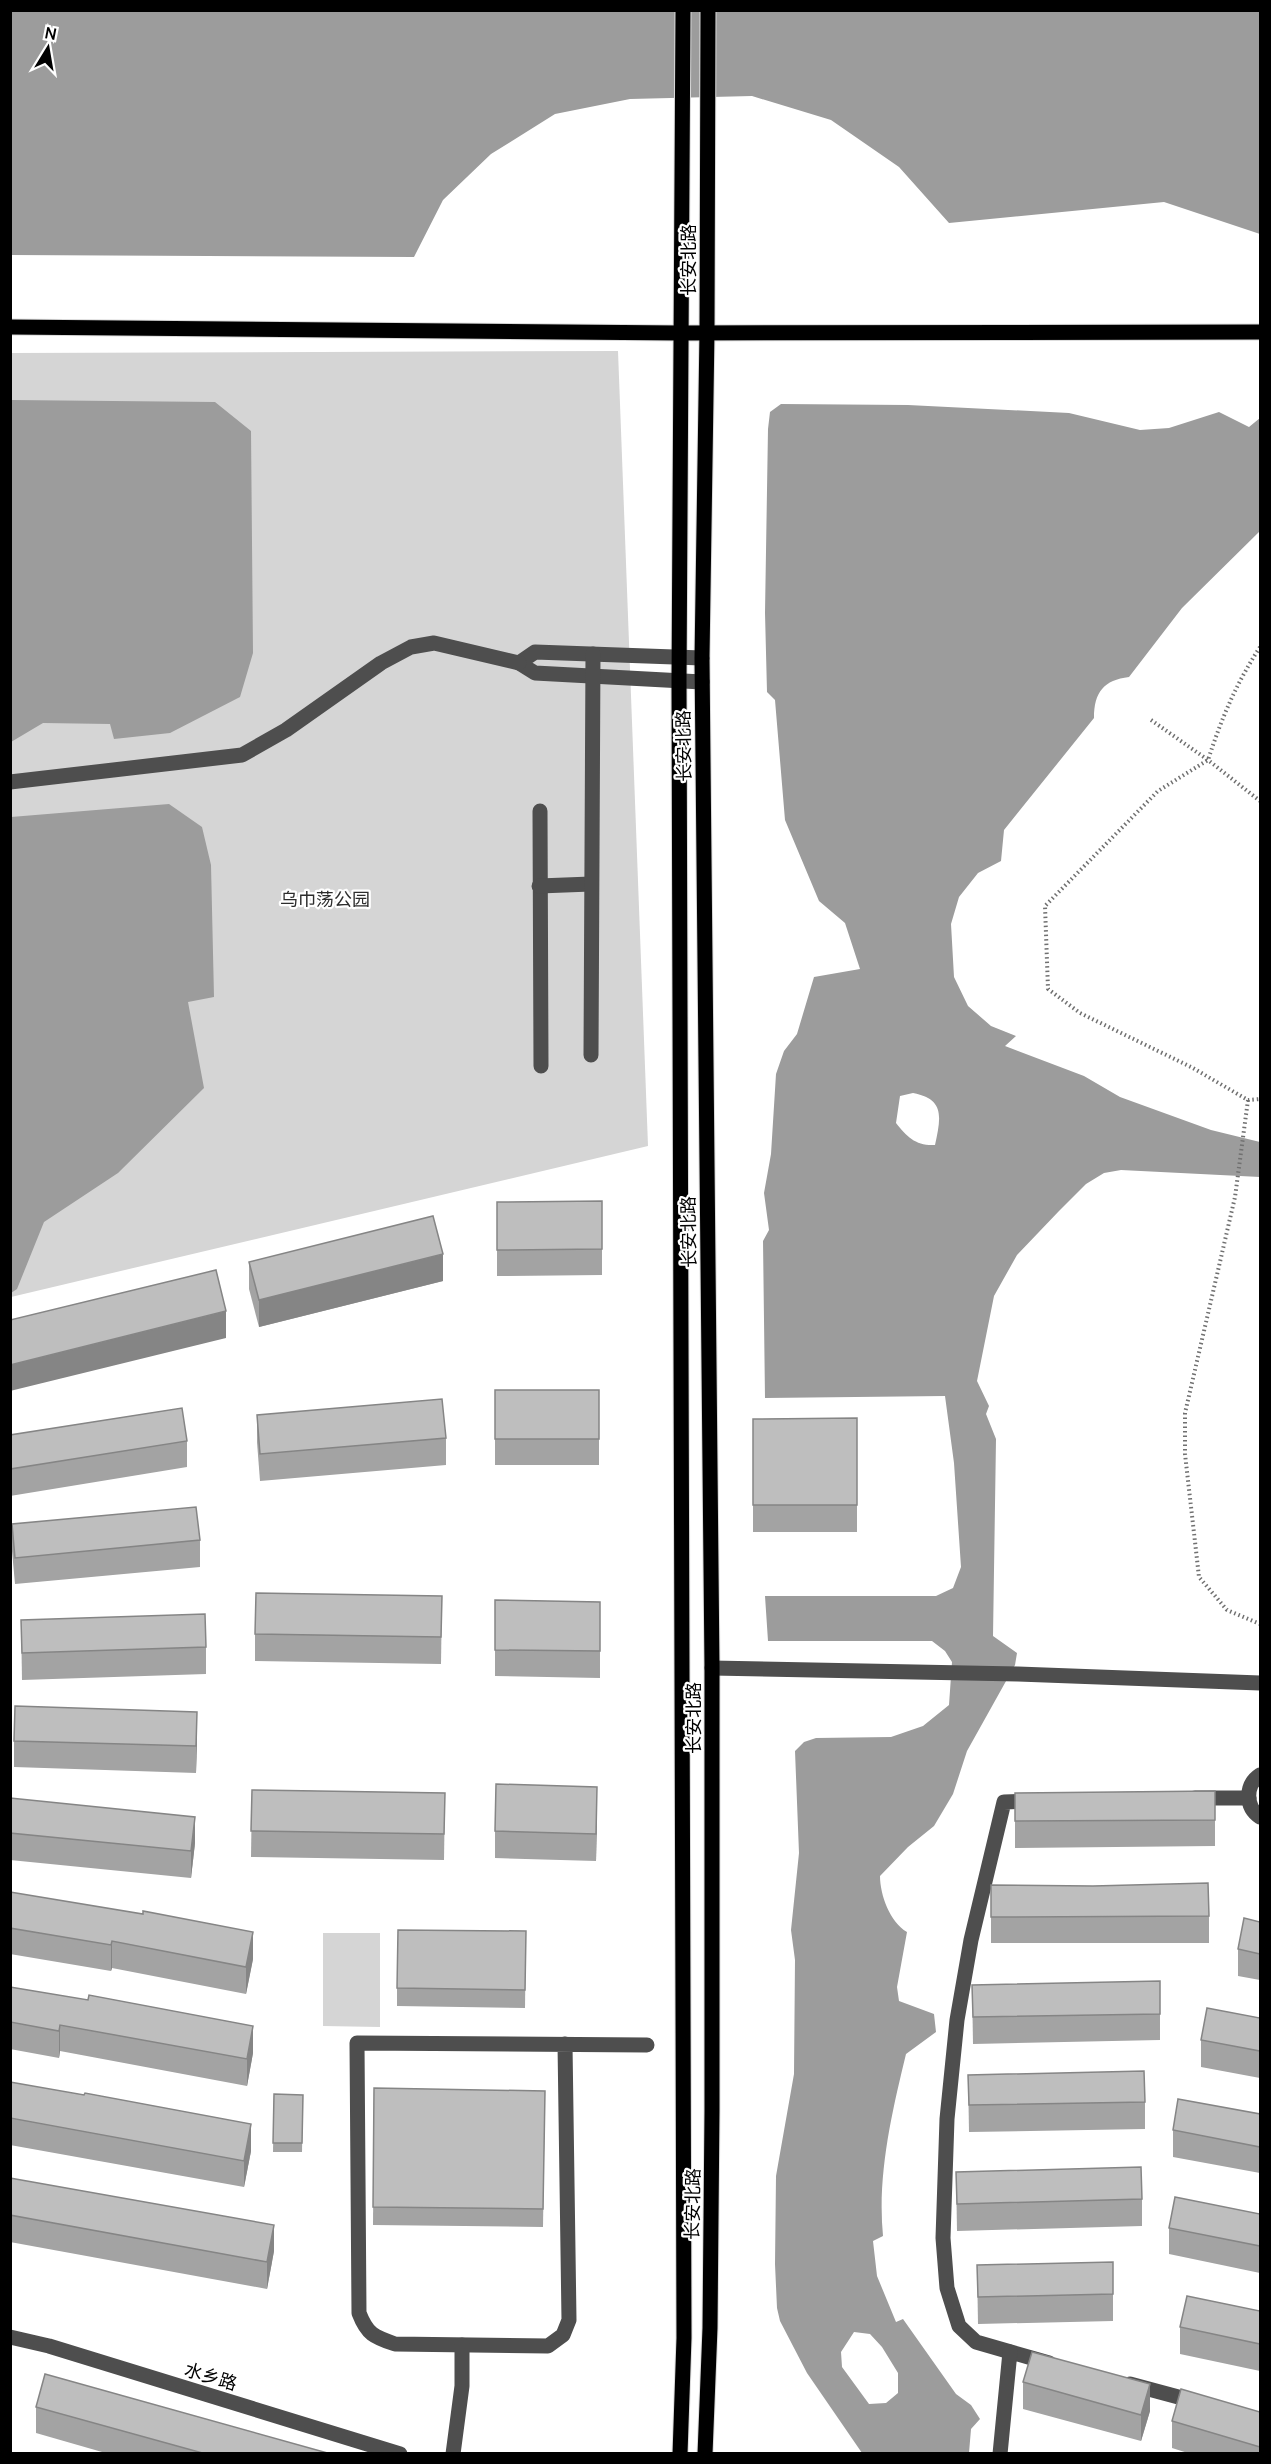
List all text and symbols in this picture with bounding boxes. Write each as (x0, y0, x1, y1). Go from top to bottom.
north arrow (18, 18, 78, 78)
text: N (43, 21, 59, 45)
street label: 长安北路 (676, 224, 700, 296)
street label: 长安北路 (670, 710, 696, 782)
park label: 乌巾荡公园 (280, 887, 370, 911)
street label: 长安北路 (675, 1196, 701, 1268)
street label: 长安北路 (681, 1682, 705, 1754)
street label: 长安北路 (679, 2168, 705, 2240)
street label: 水乡路 (182, 2357, 240, 2395)

